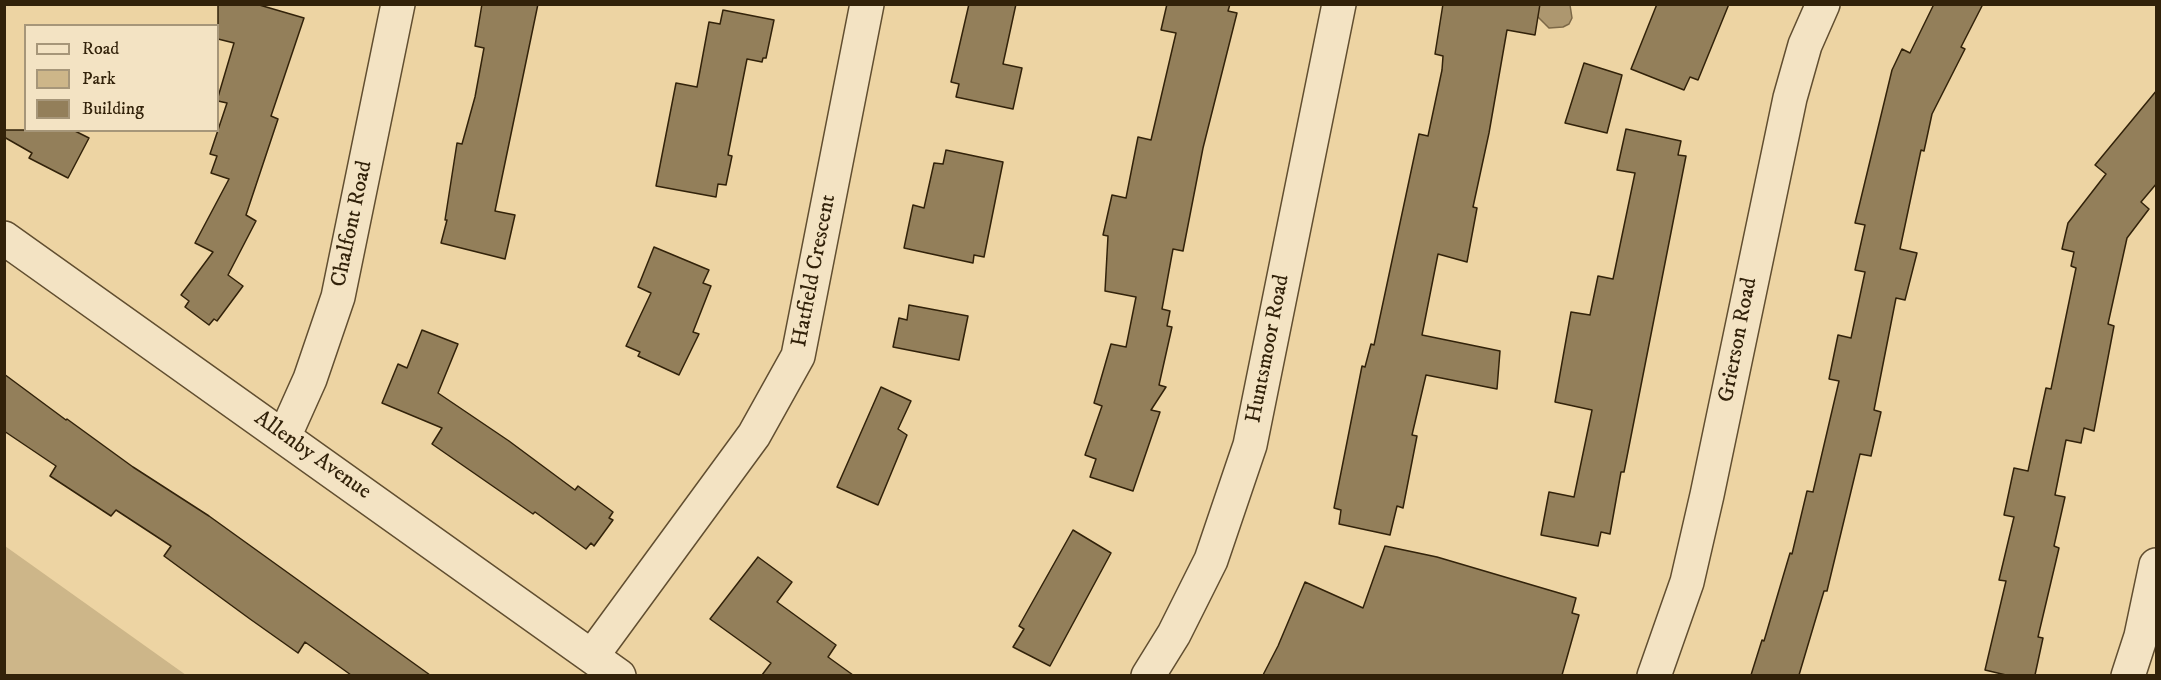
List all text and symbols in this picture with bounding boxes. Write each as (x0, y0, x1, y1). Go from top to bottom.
legend (24, 24, 219, 132)
text: Road (82, 38, 119, 60)
text: Park (82, 68, 116, 90)
text: Building (82, 98, 144, 120)
street label: Chalfont Road (327, 158, 379, 290)
street label: Hatfield Crescent (787, 192, 843, 350)
street label: Huntsmoor Road (1242, 272, 1296, 426)
street label: Grierson Road (1714, 275, 1764, 405)
street label: Allenby Avenue (248, 406, 376, 506)

